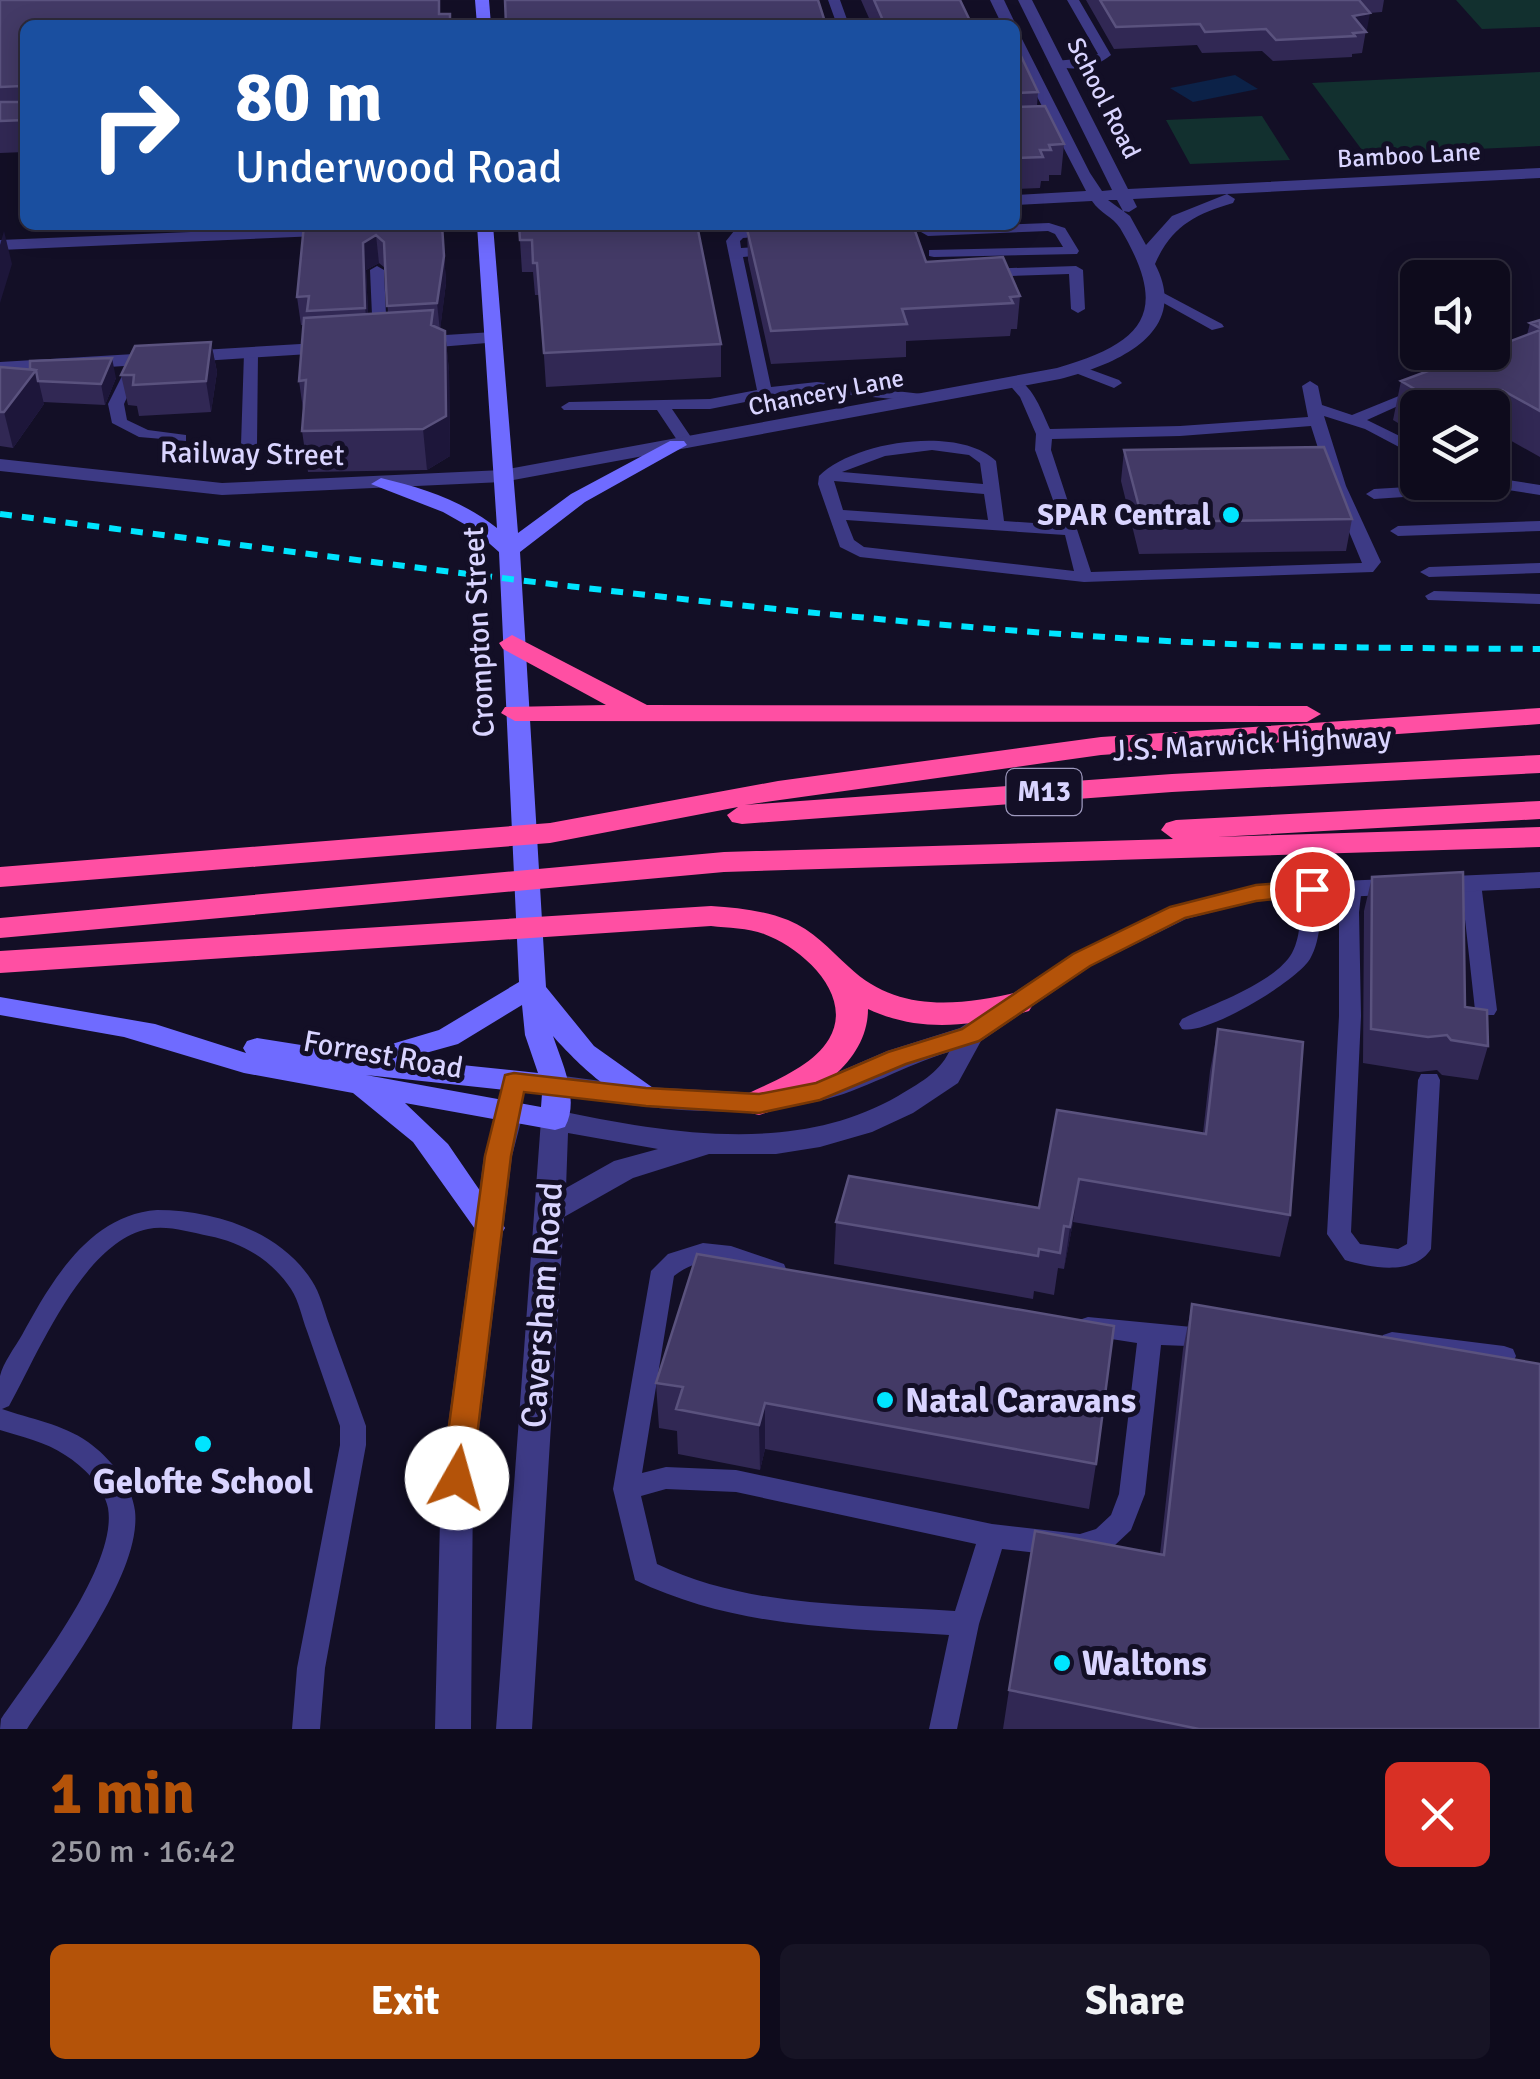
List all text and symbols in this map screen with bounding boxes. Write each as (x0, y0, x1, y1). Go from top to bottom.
street label: School Road (1060, 32, 1148, 164)
text: 80 m (235, 54, 383, 140)
icon: right (70, 60, 200, 190)
street label: Bamboo Lane (1336, 136, 1482, 174)
text: Underwood Road (235, 140, 562, 195)
map controls (1400, 260, 1510, 500)
button: sound (1400, 260, 1510, 370)
street label: Chancery Lane (746, 362, 906, 422)
button: layers (1400, 390, 1510, 500)
street label: Railway Street (159, 434, 345, 474)
place label: SPAR Central (1037, 497, 1211, 534)
marker: SPAR Central (1220, 504, 1242, 526)
street label: Crompton Street (455, 526, 503, 738)
street label: J.S. Marwick Highway (1112, 718, 1392, 770)
road number: M13 (1006, 769, 1082, 815)
pin (1270, 847, 1355, 932)
icon: arrive (1285, 862, 1340, 917)
street label: Forrest Road (300, 1023, 466, 1087)
street label: Caversham Road (512, 1181, 572, 1429)
place label: Natal Caravans (905, 1379, 1136, 1422)
marker: Natal Caravans (874, 1389, 896, 1411)
position arrow (405, 1426, 509, 1530)
marker: Gelofte School (192, 1433, 214, 1455)
place label: Gelofte School (93, 1460, 313, 1503)
place label: Waltons (1082, 1642, 1207, 1685)
marker: Waltons (1051, 1652, 1073, 1674)
text: 1 min (50, 1757, 195, 1831)
button: close (1385, 1762, 1490, 1867)
text: 250 m · 16:42 (50, 1832, 236, 1871)
button: Exit (50, 1944, 760, 2059)
button: Share (780, 1944, 1490, 2059)

